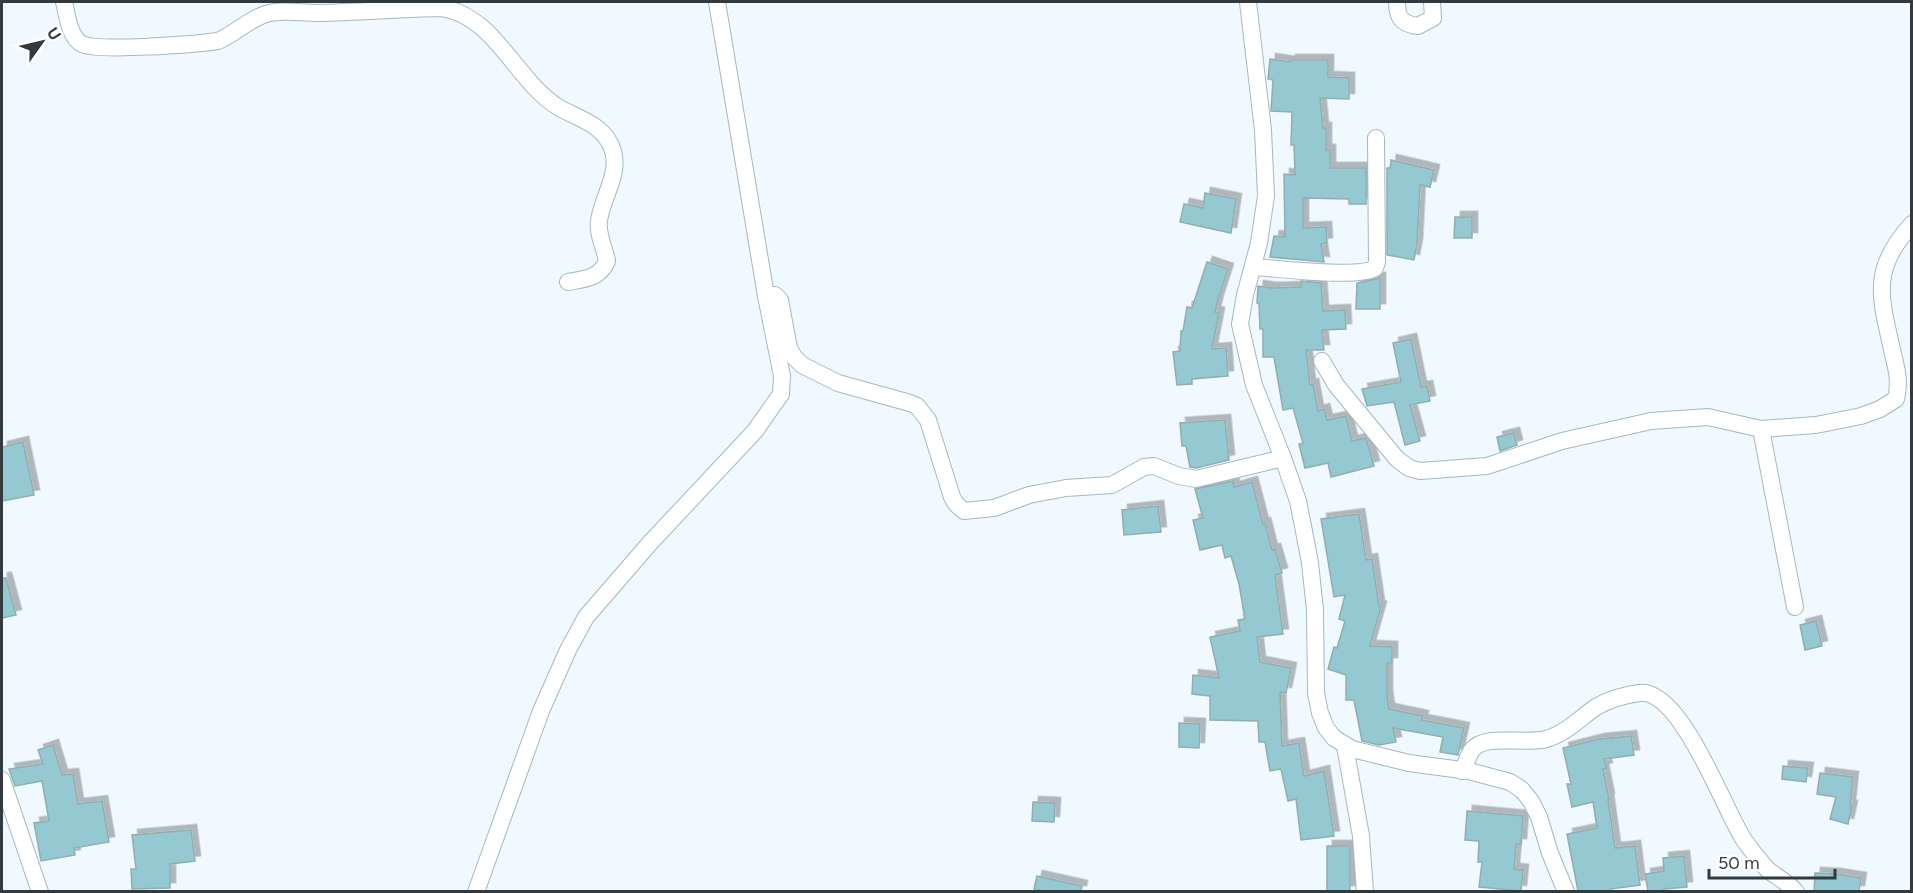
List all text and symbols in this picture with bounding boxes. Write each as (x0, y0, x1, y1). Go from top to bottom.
north arrow (12, 12, 72, 72)
text: U (43, 24, 65, 44)
scale bar (1709, 842, 1835, 880)
text: 50 m (1718, 852, 1760, 874)

